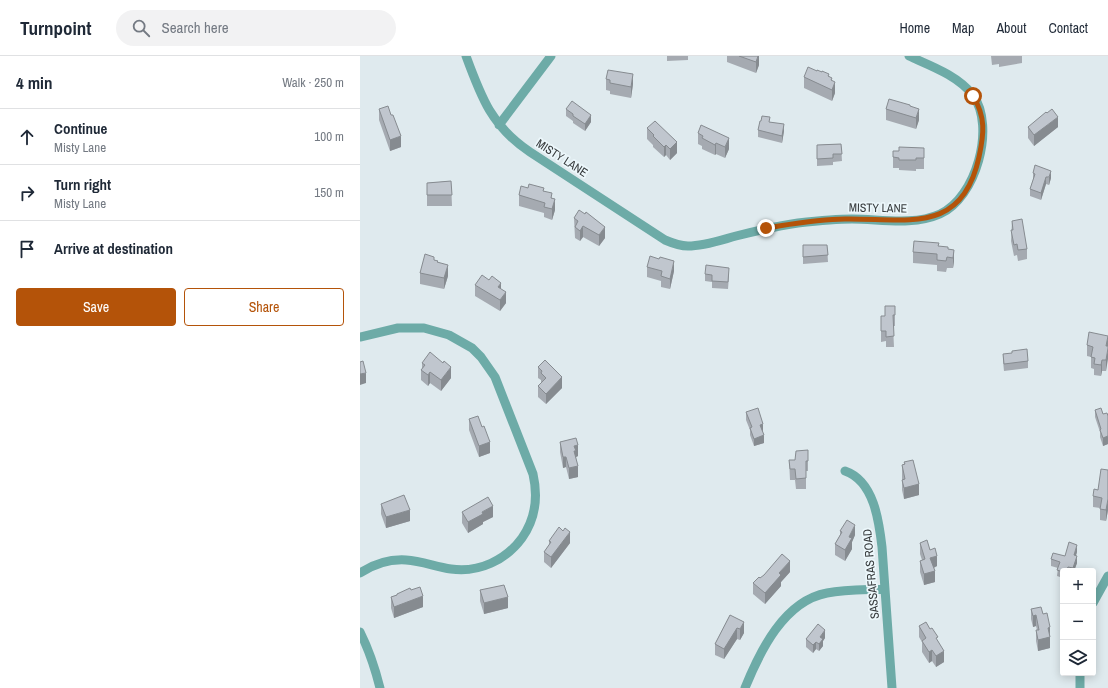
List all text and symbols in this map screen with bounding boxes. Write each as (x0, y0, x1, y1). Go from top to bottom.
search box (116, 10, 396, 46)
text: Turnpoint (20, 15, 92, 41)
icon: search (130, 17, 152, 39)
text: Search here (162, 17, 229, 38)
text: Home (899, 19, 930, 37)
text: Map (952, 19, 974, 37)
text: About (996, 19, 1026, 37)
text: Contact (1048, 19, 1088, 37)
text: 4 min (16, 71, 52, 94)
text: Walk · 250 m (282, 74, 344, 91)
route start (964, 87, 982, 105)
text: Continue (54, 118, 107, 139)
icon: ahead (16, 126, 38, 148)
text: 100 m (314, 128, 344, 145)
street label: MISTY LANE (533, 135, 591, 181)
text: Misty Lane (54, 139, 106, 156)
text: Turn right (54, 174, 111, 195)
icon: right (16, 182, 38, 204)
text: 150 m (314, 184, 344, 201)
text: Misty Lane (54, 195, 106, 212)
street label: MISTY LANE (849, 199, 907, 217)
route end (757, 219, 775, 237)
icon: arrive (16, 238, 38, 260)
text: Arrive at destination (54, 238, 173, 259)
button: Save (16, 288, 176, 326)
button: Share (184, 288, 344, 326)
street label: SASSAFRAS ROAD (859, 528, 883, 620)
map controls (1060, 568, 1096, 676)
button: + (1060, 568, 1096, 604)
button: − (1060, 604, 1096, 640)
button: layers (1060, 640, 1096, 676)

